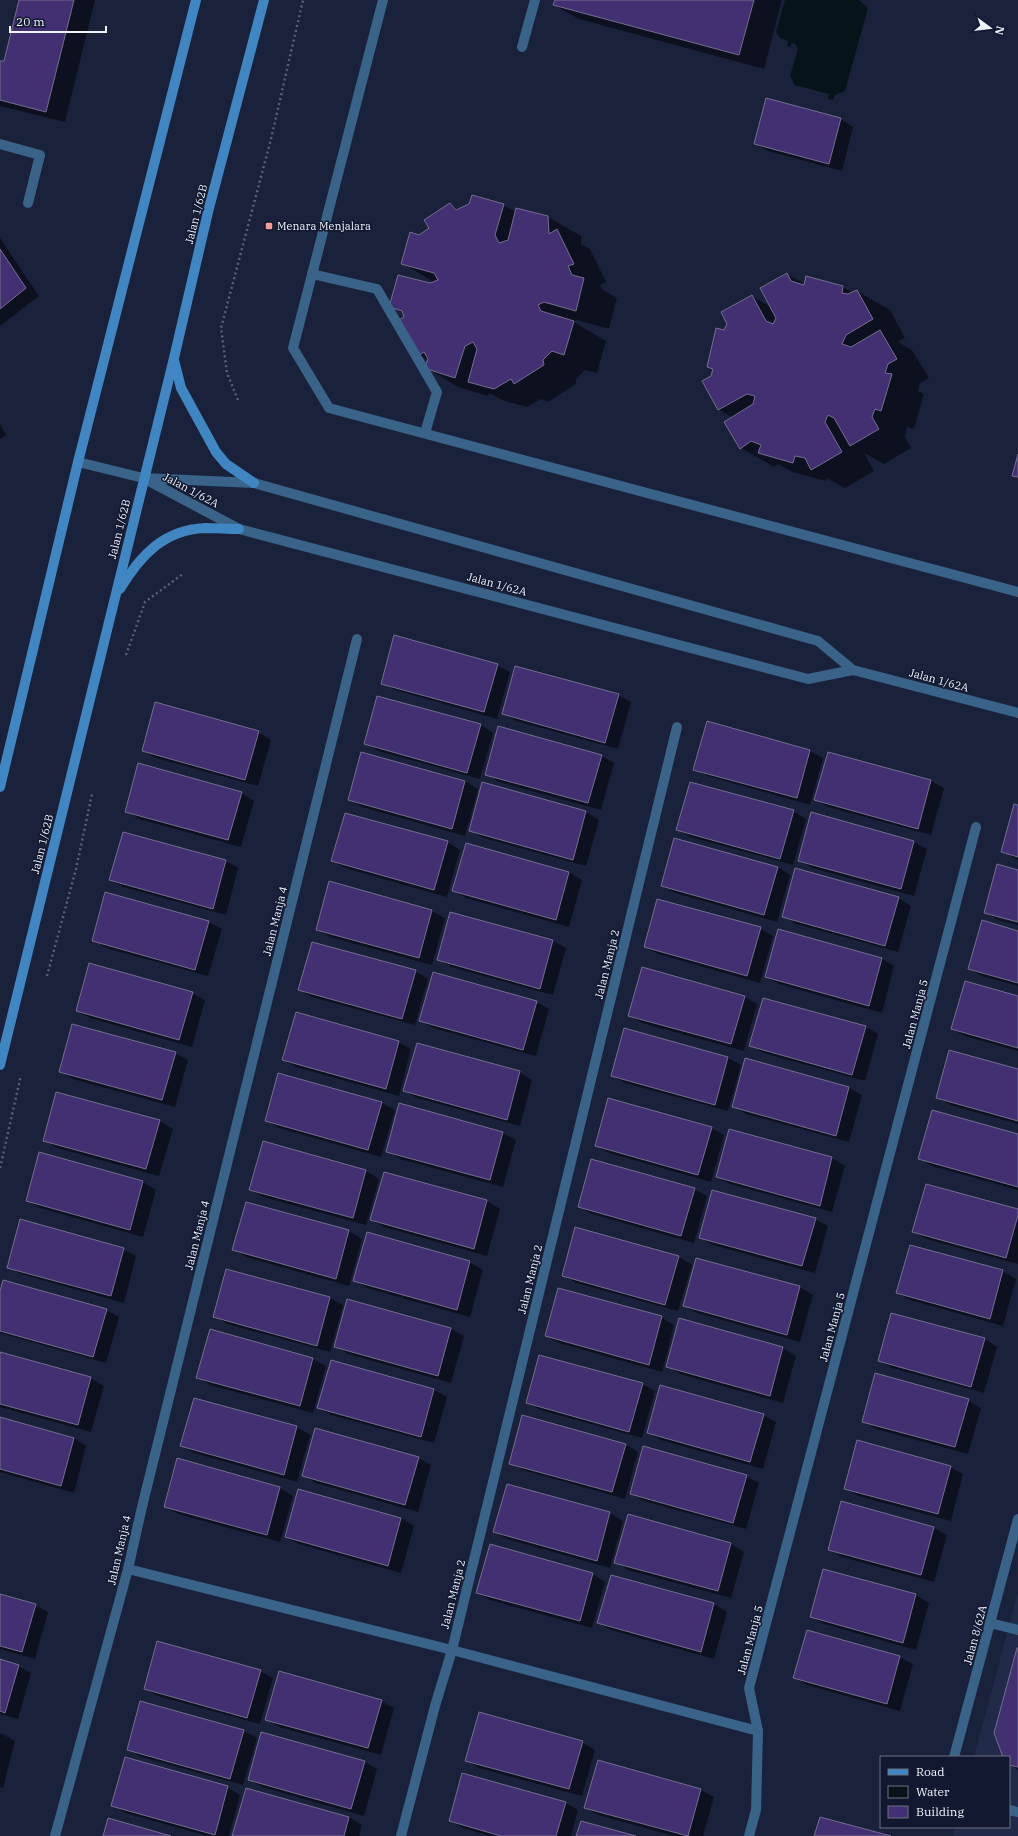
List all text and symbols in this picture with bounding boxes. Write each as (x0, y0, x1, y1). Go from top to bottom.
scale bar (10, 8, 106, 34)
north arrow (970, 8, 1010, 48)
text: 20 m (16, 14, 45, 29)
text: N (992, 25, 1008, 37)
street label: Jalan 1/62B (182, 183, 210, 245)
place label: Menara Menjalara (277, 219, 371, 233)
marker: Menara Menjalara (264, 221, 274, 231)
street label: Jalan 1/62A (161, 469, 222, 511)
street label: Jalan 1/62B (105, 498, 133, 560)
street label: Jalan 1/62A (466, 569, 529, 599)
street label: Jalan 1/62A (908, 665, 971, 695)
street label: Jalan 1/62B (28, 813, 56, 875)
street label: Jalan Manja 4 (260, 884, 290, 957)
street label: Jalan Manja 2 (592, 928, 622, 1000)
street label: Jalan Manja 5 (899, 978, 931, 1050)
street label: Jalan Manja 4 (182, 1198, 212, 1271)
street label: Jalan Manja 2 (515, 1243, 545, 1315)
street label: Jalan Manja 5 (816, 1291, 848, 1363)
street label: Jalan Manja 4 (104, 1513, 134, 1586)
street label: Jalan Manja 2 (438, 1558, 468, 1630)
street label: Jalan 8/62A (960, 1603, 990, 1666)
street label: Jalan Manja 5 (734, 1604, 766, 1676)
legend (880, 1756, 1010, 1828)
text: Road (916, 1764, 945, 1779)
text: Water (916, 1784, 950, 1799)
text: Building (916, 1804, 964, 1819)

